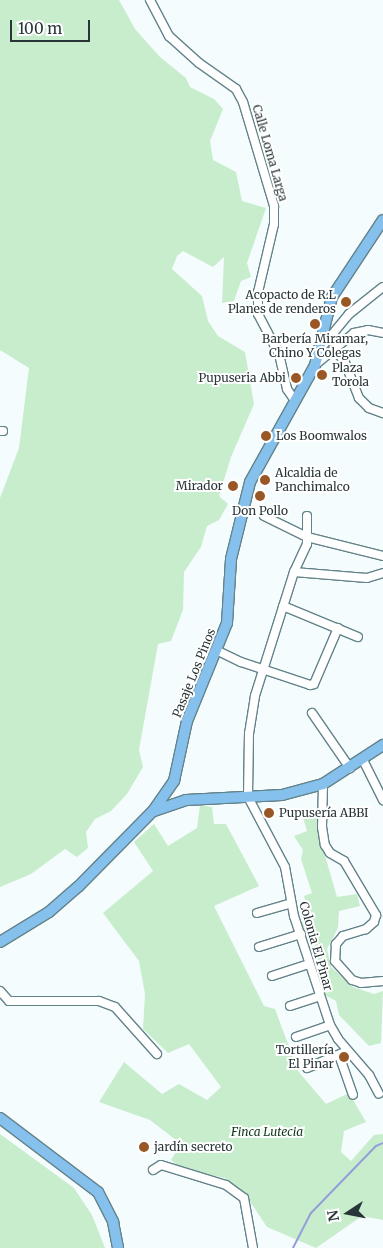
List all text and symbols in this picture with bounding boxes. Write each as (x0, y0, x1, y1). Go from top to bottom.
scale bar (12, 10, 92, 42)
text: 100 m (18, 19, 62, 38)
street label: Calle Loma Larga (249, 103, 291, 203)
place label: Acopacto de R.L Planes de renderos (228, 288, 336, 316)
marker: Acopacto de R.L Planes de renderos (340, 296, 352, 308)
marker: Barbería Miramar, Chino Y Colegas (309, 318, 321, 330)
place label: Barbería Miramar, Chino Y Colegas (262, 332, 368, 360)
place label: Plaza Torola (332, 361, 369, 389)
marker: Plaza Torola (316, 369, 328, 381)
place label: Pupuseria Abbi (199, 371, 286, 385)
marker: Pupuseria Abbi (290, 372, 302, 384)
place label: Los Boomwalos (276, 429, 367, 443)
marker: Los Boomwalos (260, 430, 272, 442)
place label: Alcaldia de Panchimalco (275, 466, 350, 494)
marker: Alcaldia de Panchimalco (259, 474, 271, 486)
place label: Mirador (176, 479, 223, 493)
marker: Mirador (227, 480, 239, 492)
marker: Don Pollo (254, 490, 266, 502)
place label: Don Pollo (232, 504, 288, 518)
street label: Pasaje Los Pinos (170, 626, 218, 720)
place label: Pupusería ABBI (279, 806, 368, 820)
marker: Pupusería ABBI (263, 807, 275, 819)
street label: Colonia El Pinar (296, 900, 336, 992)
place label: Tortillería El Pinar (276, 1043, 334, 1071)
marker: Tortillería El Pinar (338, 1051, 350, 1063)
park label: Finca Lutecia (231, 1125, 303, 1139)
place label: jardín secreto (154, 1140, 232, 1154)
marker: jardín secreto (138, 1141, 150, 1153)
north arrow (323, 1188, 373, 1238)
text: N (323, 1209, 343, 1223)

